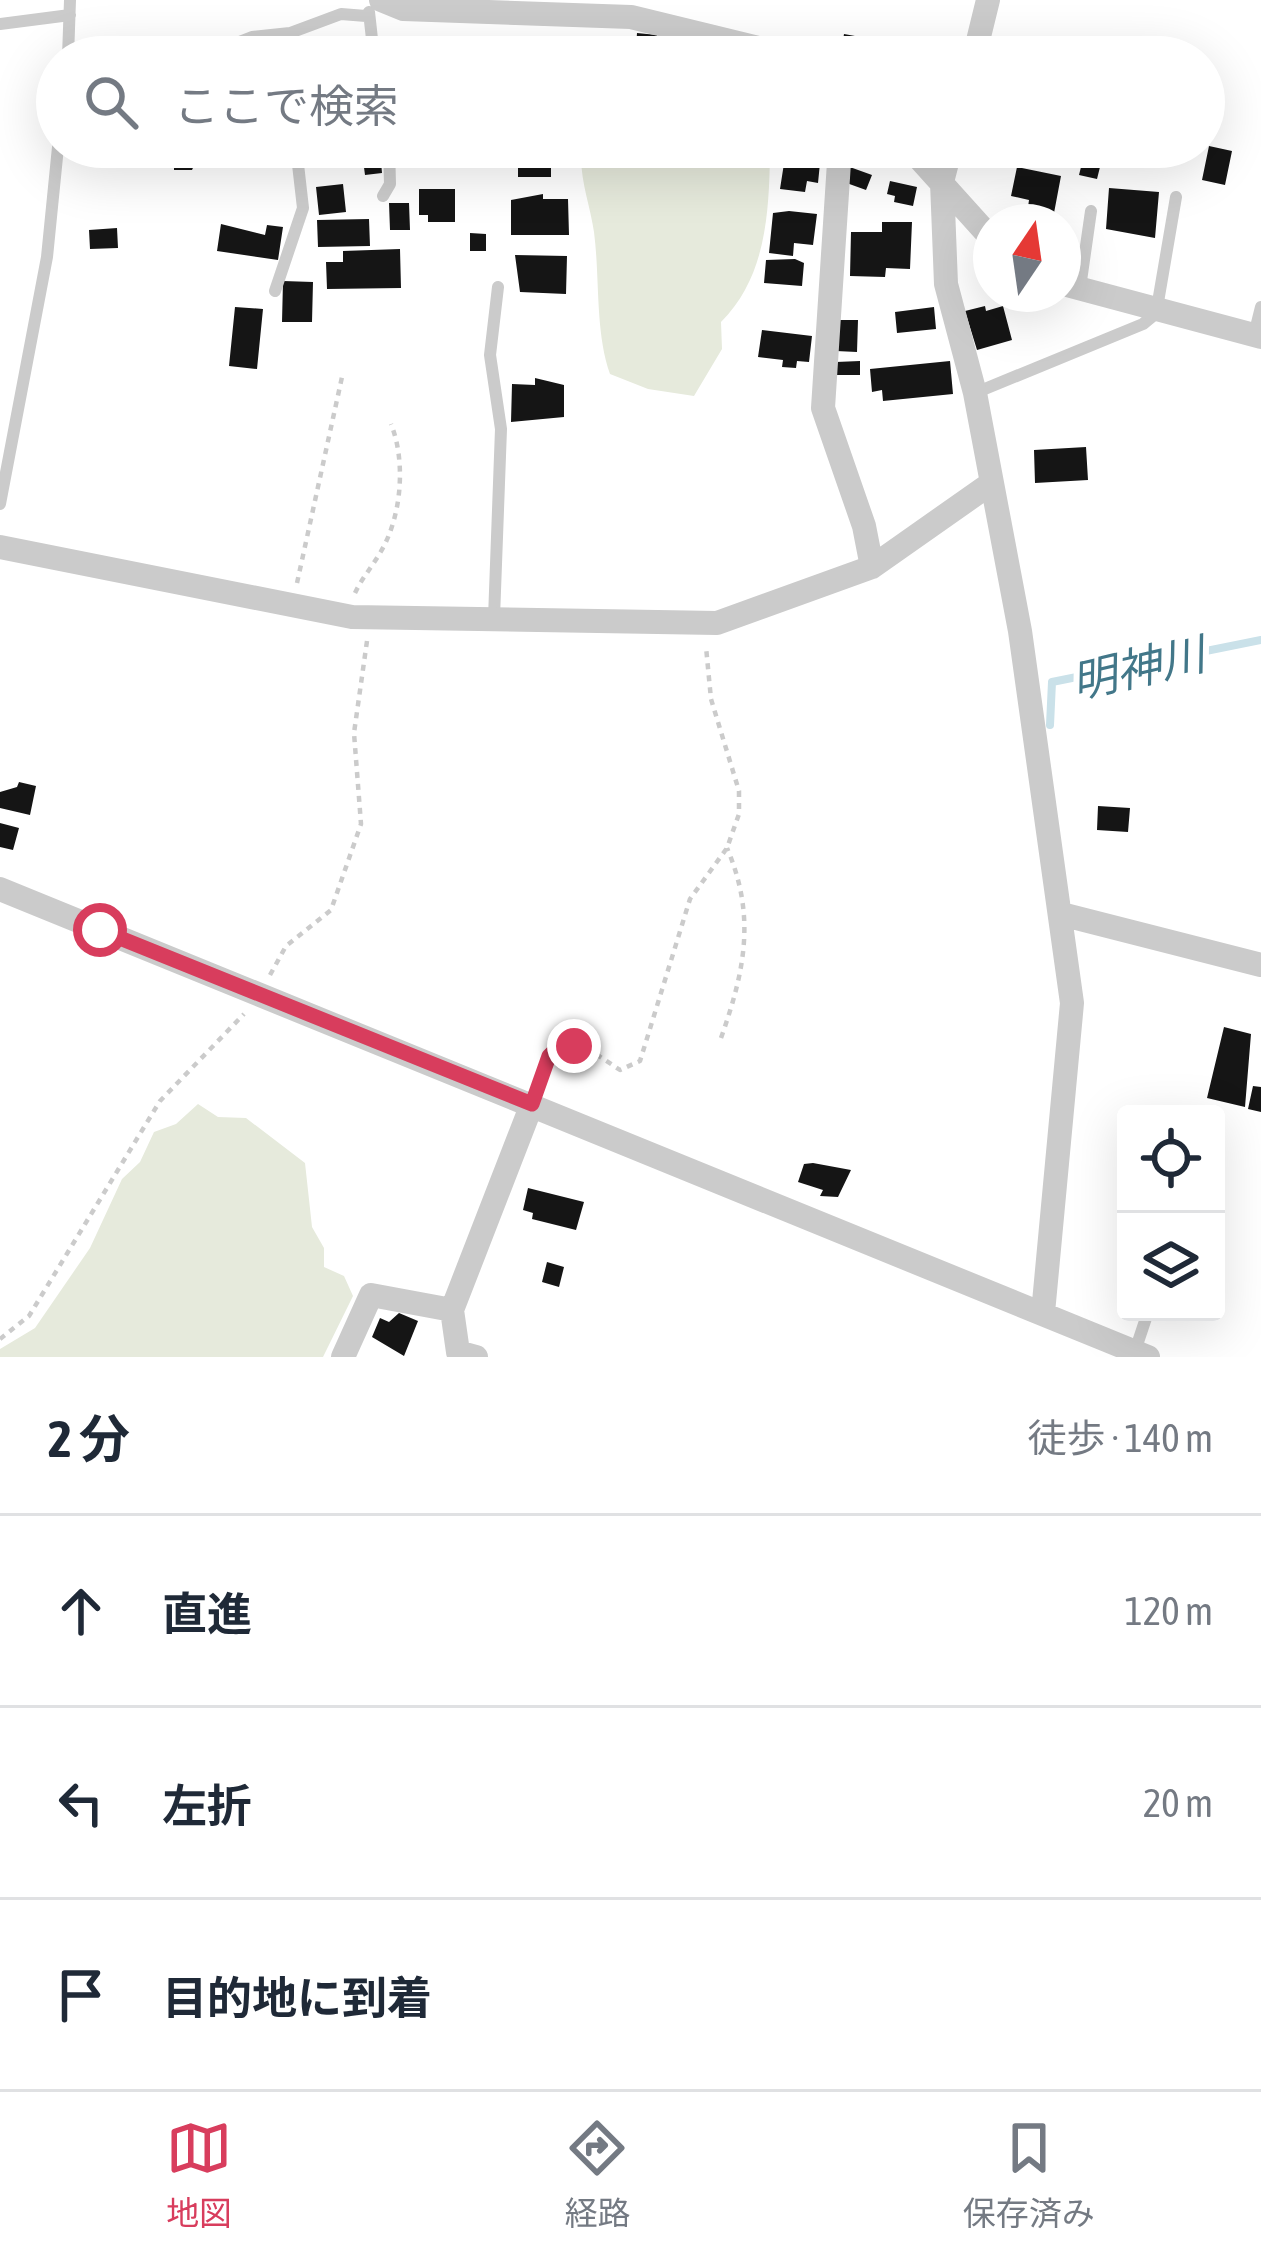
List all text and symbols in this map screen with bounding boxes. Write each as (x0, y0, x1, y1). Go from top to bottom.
search box (36, 36, 1225, 168)
icon: search (78, 69, 144, 135)
text: ここで検索 (174, 80, 399, 132)
north arrow (973, 204, 1081, 312)
water label: 明神川 (1066, 627, 1214, 709)
route start (73, 903, 127, 957)
route end (547, 1019, 601, 1073)
map controls (1117, 1105, 1225, 1321)
button: locate (1117, 1105, 1225, 1213)
button: layers (1117, 1213, 1225, 1321)
text: 2 分 (48, 1409, 130, 1468)
text: 徒歩 · 140 m (1028, 1416, 1213, 1460)
icon: ahead (48, 1578, 114, 1644)
text: 直進 (162, 1588, 252, 1640)
text: 120 m (1125, 1589, 1213, 1633)
icon: left (48, 1770, 114, 1836)
text: 左折 (162, 1780, 252, 1832)
text: 20 m (1143, 1781, 1213, 1825)
icon: arrive (48, 1962, 114, 2028)
text: 目的地に到着 (162, 1972, 432, 2024)
tab: 地図 (166, 2115, 232, 2235)
tab: 経路 (564, 2115, 630, 2235)
tab: 保存済み (963, 2115, 1095, 2235)

